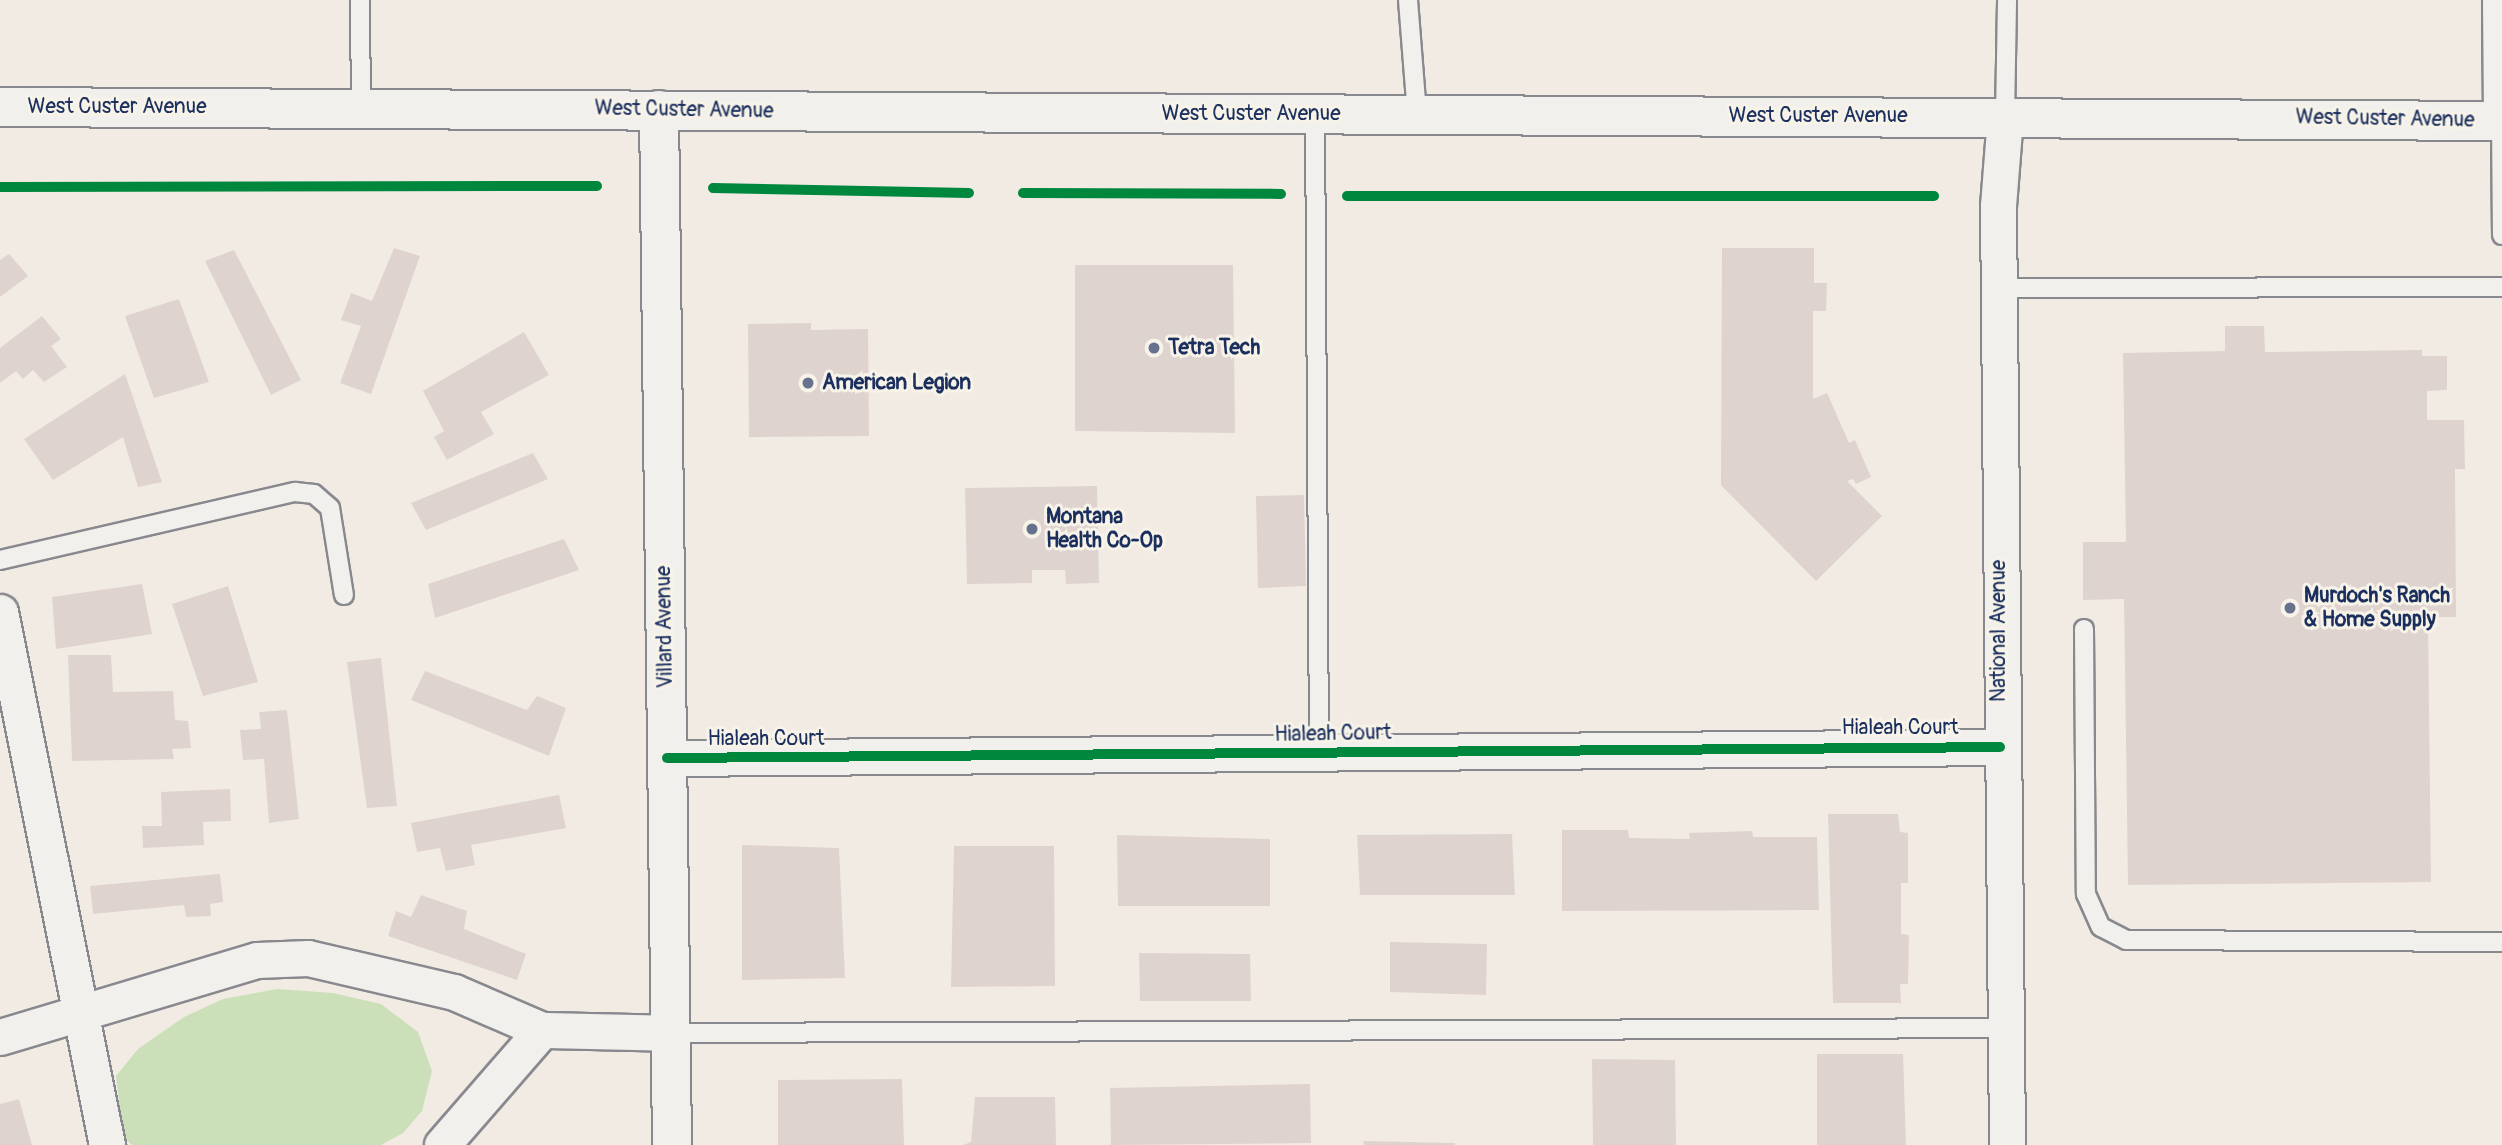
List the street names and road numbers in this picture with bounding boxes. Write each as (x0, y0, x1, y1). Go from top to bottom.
street label: West Custer Avenue (27, 94, 207, 120)
street label: West Custer Avenue (594, 96, 774, 124)
street label: West Custer Avenue (1161, 101, 1341, 127)
street label: West Custer Avenue (1728, 103, 1908, 129)
street label: West Custer Avenue (2295, 105, 2475, 133)
street label: National Avenue (1986, 560, 2012, 702)
street label: Villard Avenue (651, 566, 679, 688)
street label: Hialeah Court (1841, 715, 1959, 741)
street label: Hialeah Court (1274, 720, 1392, 748)
street label: Hialeah Court (707, 726, 825, 752)

